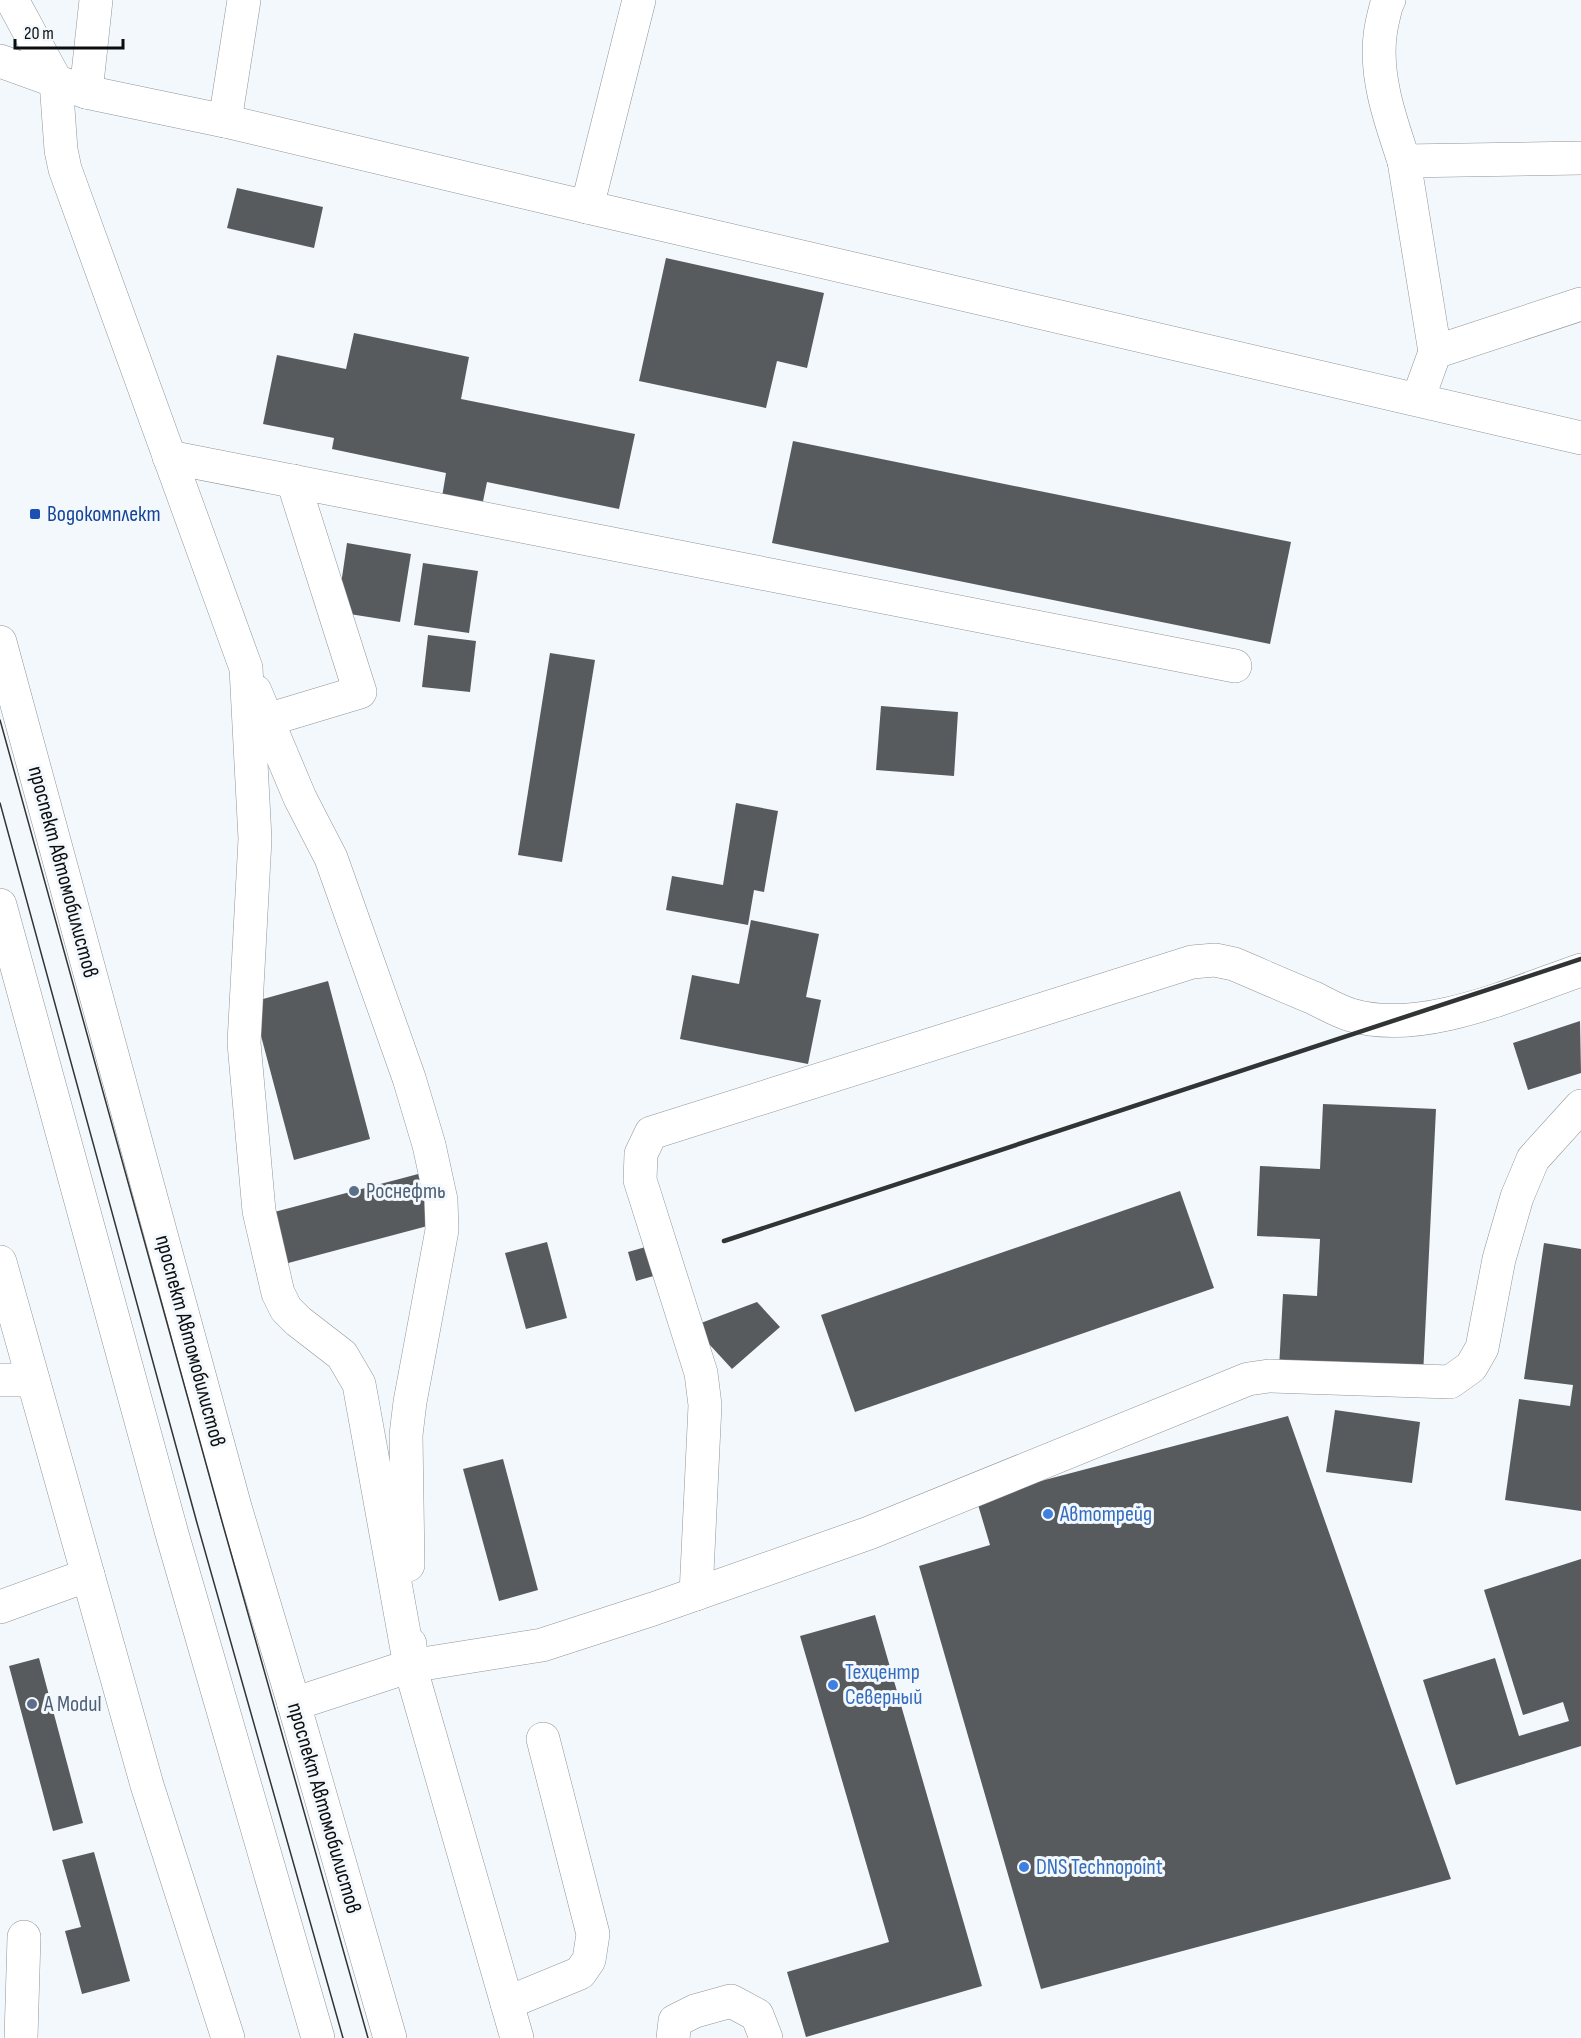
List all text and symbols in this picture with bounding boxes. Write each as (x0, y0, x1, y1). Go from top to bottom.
scale bar (15, 12, 123, 50)
text: 20 m (24, 23, 54, 44)
place label: Водокомплект (47, 501, 161, 528)
marker: Водокомплект (28, 507, 42, 521)
street label: проспект Автомобилистов (22, 763, 104, 981)
place label: Роснефть (366, 1178, 446, 1205)
marker: Роснефть (347, 1184, 361, 1198)
street label: проспект Автомобилистов (149, 1232, 231, 1450)
place label: Автотрейд (1059, 1501, 1152, 1528)
marker: Автотрейд (1041, 1507, 1055, 1521)
place label: Техцентр Северный (845, 1659, 922, 1711)
marker: Техцентр Северный (826, 1678, 840, 1692)
place label: A Modul (43, 1691, 102, 1718)
marker: A Modul (25, 1697, 39, 1711)
street label: проспект Автомобилистов (281, 1699, 367, 1917)
place label: DNS Technopoint (1036, 1854, 1163, 1881)
marker: DNS Technopoint (1017, 1860, 1031, 1874)

